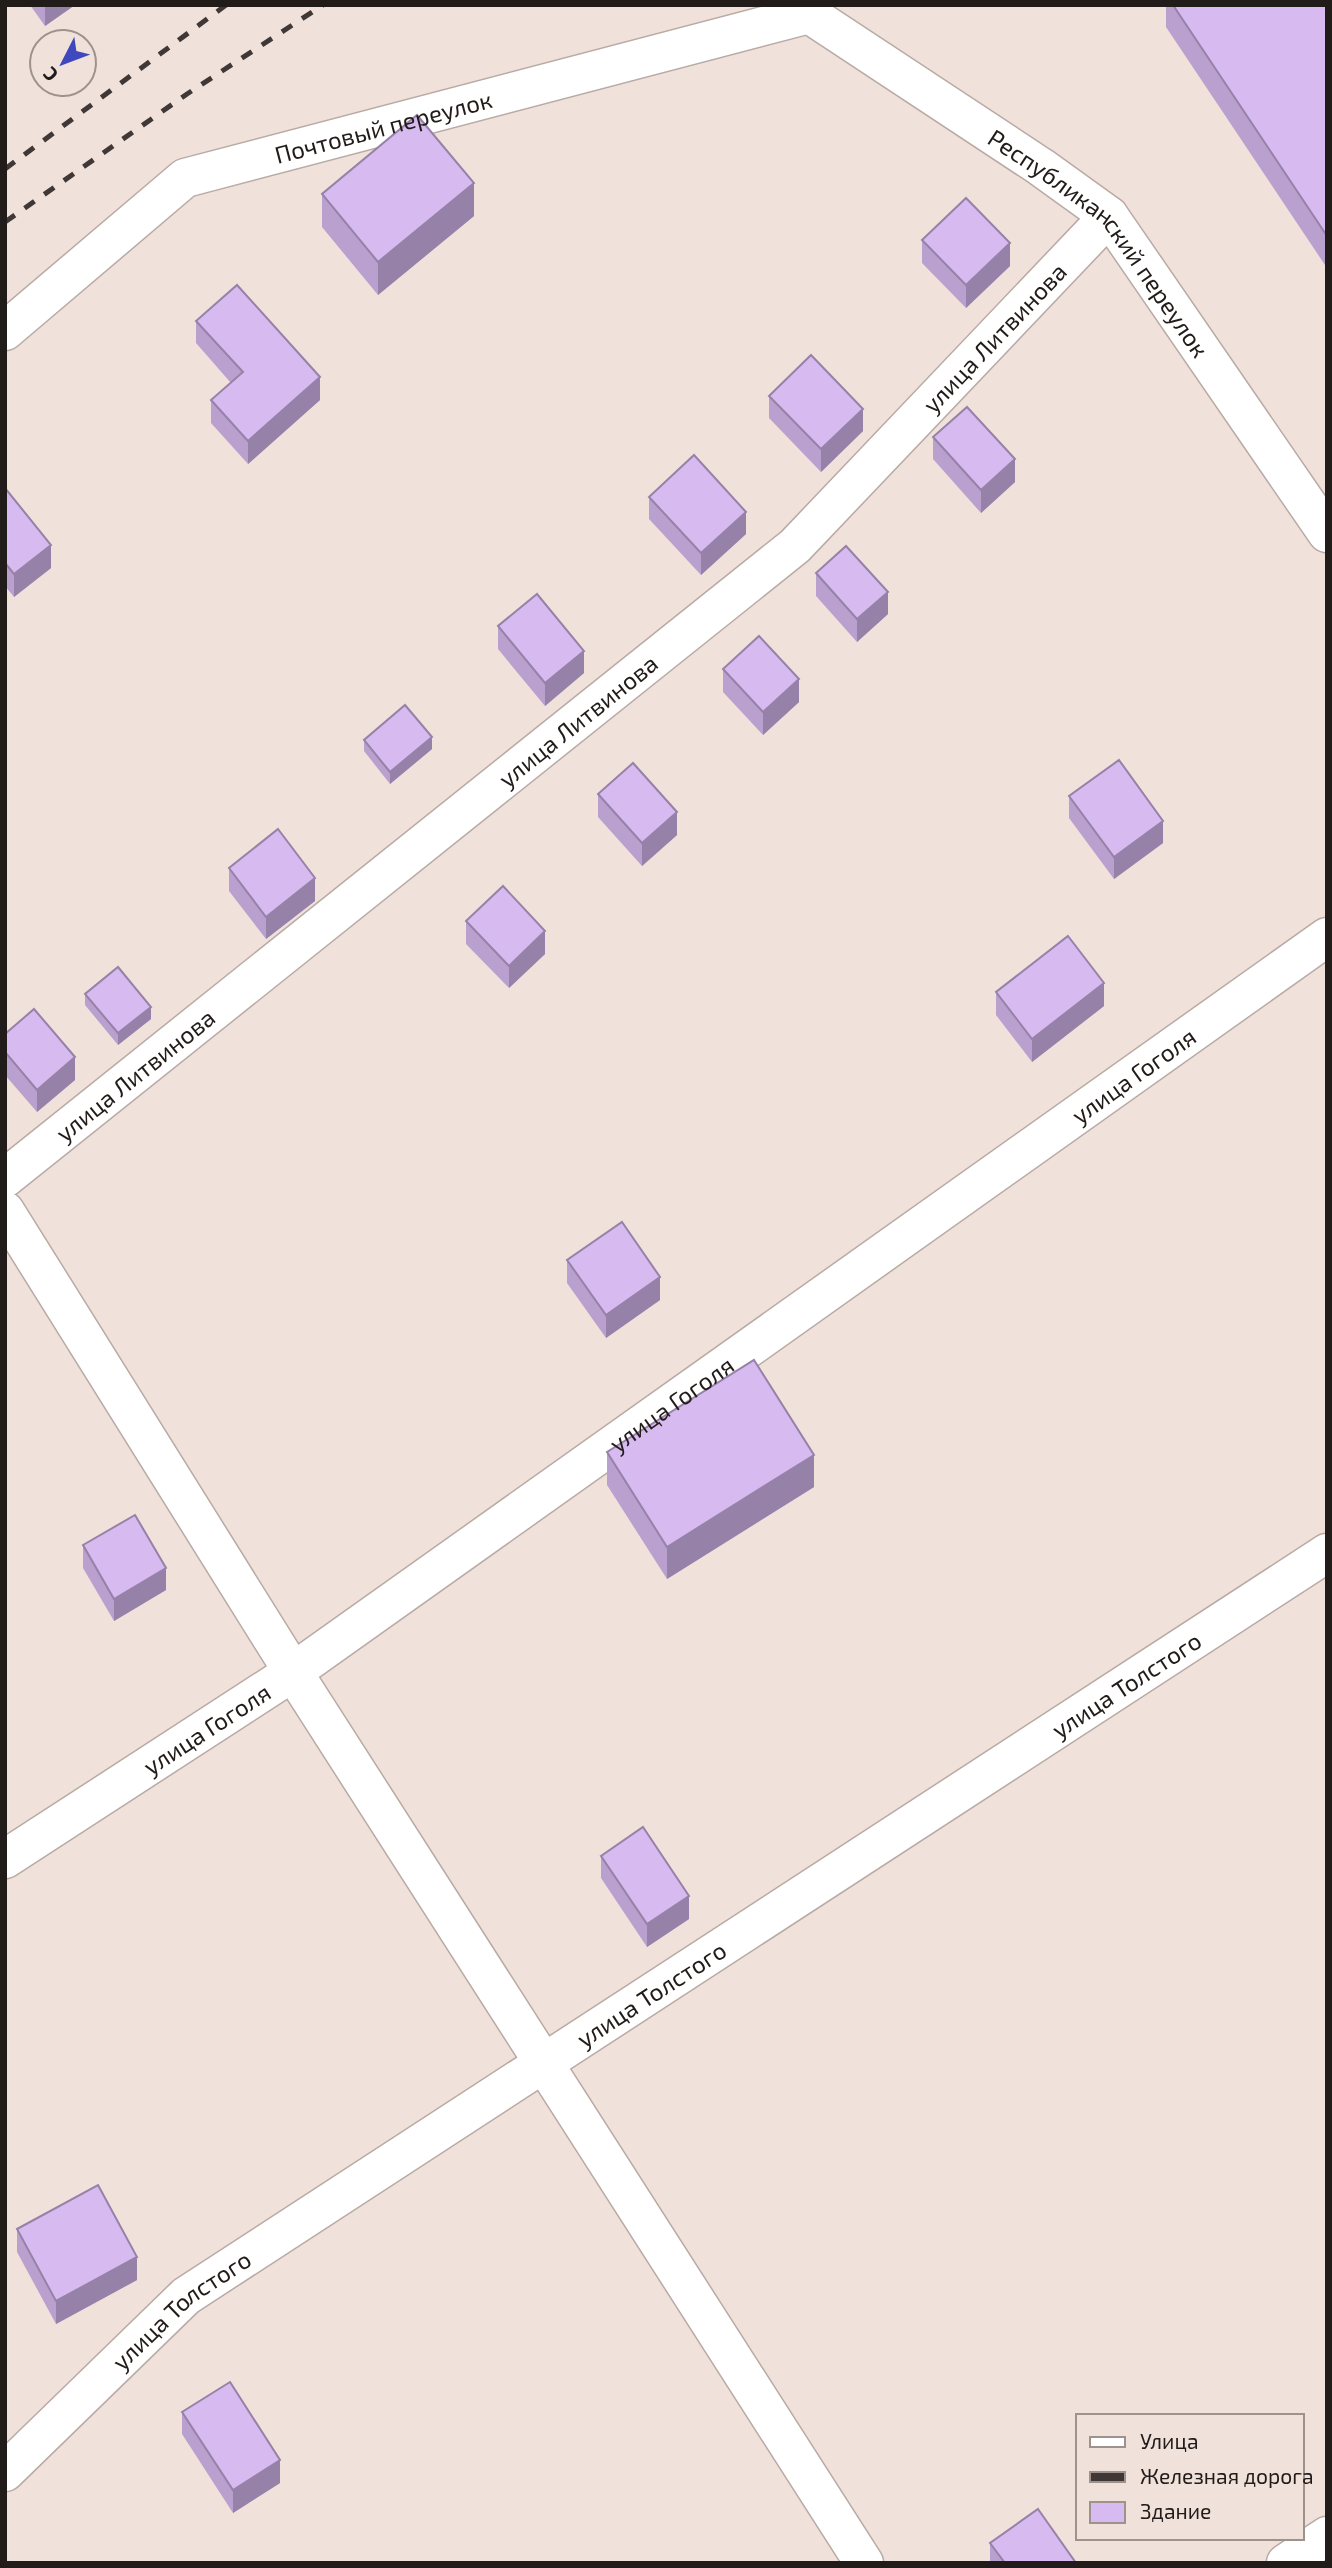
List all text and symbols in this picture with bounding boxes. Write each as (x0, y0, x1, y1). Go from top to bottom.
north arrow (28, 28, 98, 98)
text: С (38, 63, 62, 87)
street label: Почтовый переулок (271, 83, 495, 168)
street label: Республиканский переулок (983, 122, 1216, 362)
street label: улица Литвинова (916, 256, 1072, 419)
street label: улица Литвинова (492, 648, 663, 793)
street label: улица Литвинова (49, 1002, 220, 1147)
street label: улица Гоголя (1065, 1021, 1201, 1130)
street label: улица Гоголя (603, 1349, 739, 1458)
street label: улица Толстого (1046, 1625, 1206, 1744)
street label: улица Гоголя (137, 1676, 275, 1781)
street label: улица Толстого (571, 1934, 731, 2053)
street label: улица Толстого (105, 2244, 256, 2376)
legend (1076, 2414, 1304, 2540)
text: Улица (1140, 2428, 1199, 2453)
text: Железная дорога (1140, 2463, 1313, 2488)
text: Здание (1140, 2498, 1211, 2523)

